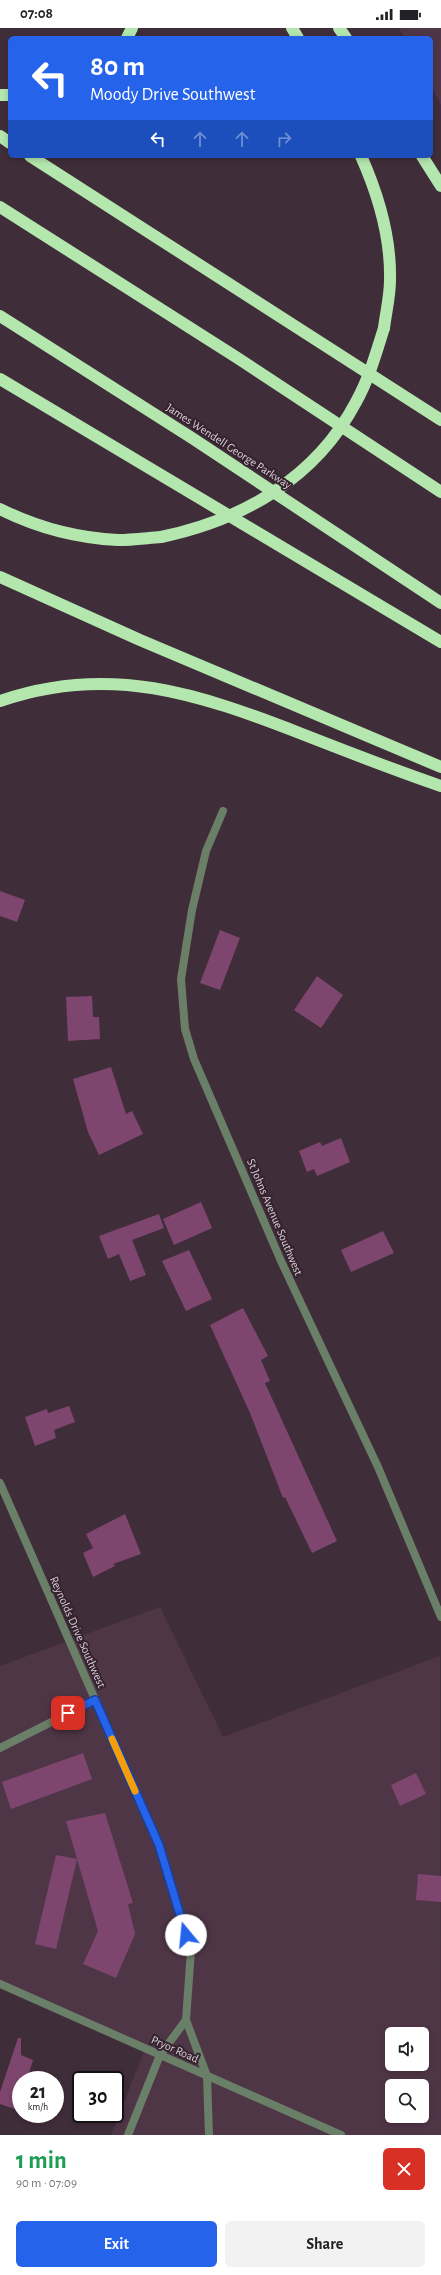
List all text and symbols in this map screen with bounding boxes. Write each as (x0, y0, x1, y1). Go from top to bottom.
text: 07:08 (20, 6, 53, 21)
icon: left (24, 52, 76, 104)
text: 80 m (90, 53, 145, 81)
text: Moody Drive Southwest (90, 86, 255, 104)
icon: left (147, 128, 169, 150)
icon: ahead (189, 128, 211, 150)
icon: ahead (231, 128, 253, 150)
icon: right (273, 128, 295, 150)
street label: James Wendell George Parkway (164, 401, 294, 492)
street label: St Johns Avenue Southwest (245, 1157, 305, 1277)
street label: Reynolds Drive Southwest (47, 1575, 108, 1690)
pin (51, 1696, 85, 1730)
icon: arrive (57, 1702, 79, 1724)
position arrow (165, 1914, 207, 1956)
map controls (385, 2027, 429, 2123)
button: sound (385, 2027, 429, 2071)
street label: Pryor Road (149, 2033, 201, 2066)
speed limit sign: 30 (72, 2071, 124, 2123)
button: search (385, 2079, 429, 2123)
text: 21 (30, 2082, 46, 2102)
text: km/h (28, 2102, 48, 2112)
button: close (383, 2148, 425, 2190)
text: 1 min (16, 2149, 67, 2173)
text: 90 m · 07:09 (16, 2177, 77, 2190)
button: Exit (16, 2221, 217, 2267)
button: Share (225, 2221, 425, 2267)

